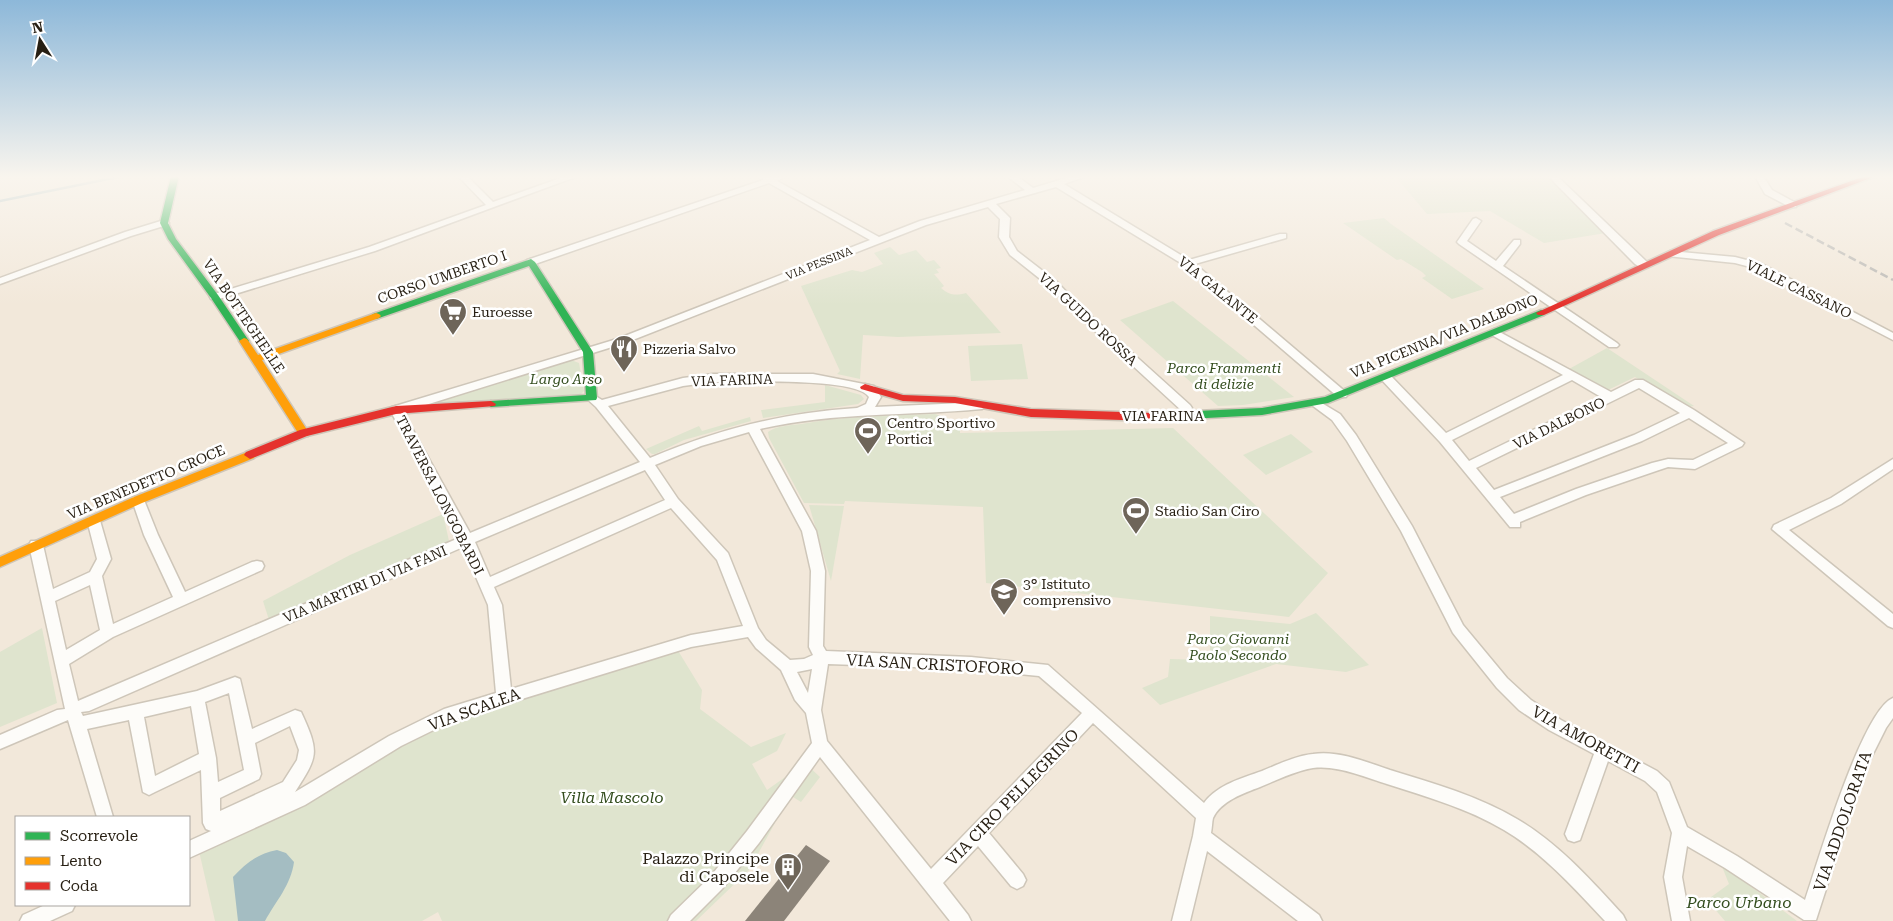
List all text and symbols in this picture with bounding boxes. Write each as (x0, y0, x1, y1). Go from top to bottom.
north arrow (15, 15, 65, 65)
text: N (31, 18, 45, 36)
street label: VIA PESSINA (784, 244, 855, 283)
street label: CORSO UMBERTO I (375, 247, 509, 307)
street label: VIA GALANTE (1175, 253, 1261, 327)
street label: VIA BOTTEGHELLE (200, 256, 288, 376)
street label: VIALE CASSANO (1744, 257, 1854, 321)
street label: VIA GUIDO ROSSA (1035, 269, 1141, 369)
street label: VIA PICENNA/VIA DALBONO (1348, 291, 1540, 381)
supermarket icon: Euroesse (438, 297, 468, 336)
place label: Euroesse (472, 304, 533, 320)
restaurant icon: Pizzeria Salvo (609, 334, 639, 373)
place label: Pizzeria Salvo (643, 341, 736, 357)
park label: Parco Frammenti di delizie (1166, 360, 1281, 392)
park label: Largo Arso (529, 371, 602, 387)
street label: VIA FARINA (691, 371, 773, 389)
street label: VIA DALBONO (1510, 394, 1608, 452)
street label: VIA FARINA (1122, 408, 1204, 424)
street label: TRAVERSA LONGOBARDI (393, 413, 487, 577)
place label: Centro Sportivo Portici (887, 415, 995, 447)
sports icon: Centro Sportivo Portici (853, 416, 883, 455)
street label: VIA BENEDETTO CROCE (65, 441, 227, 522)
sports icon: Stadio San Ciro (1121, 496, 1151, 535)
place label: Stadio San Ciro (1155, 503, 1260, 519)
street label: VIA MARTIRI DI VIA FANI (281, 542, 449, 626)
place label: 3° Istituto comprensivo (1023, 576, 1111, 608)
school or university icon: 3° Istituto comprensivo (989, 577, 1019, 616)
park label: Parco Giovanni Paolo Secondo (1186, 631, 1289, 663)
street label: VIA SAN CRISTOFORO (846, 650, 1024, 679)
street label: VIA SCALEA (426, 684, 523, 735)
street label: VIA AMORETTI (1529, 702, 1643, 777)
street label: VIA CIRO PELLEGRINO (942, 725, 1083, 870)
street label: VIA ADDOLORATA (1810, 748, 1876, 894)
park label: Villa Mascolo (561, 788, 664, 807)
legend (15, 816, 190, 906)
text: Scorrevole (60, 827, 138, 845)
place label: Palazzo Principe di Caposele (642, 849, 769, 886)
text: Lento (60, 852, 102, 870)
building icon: Palazzo Principe di Caposele (773, 852, 803, 891)
text: Coda (60, 877, 98, 895)
park label: Parco Urbano (1685, 893, 1792, 912)

